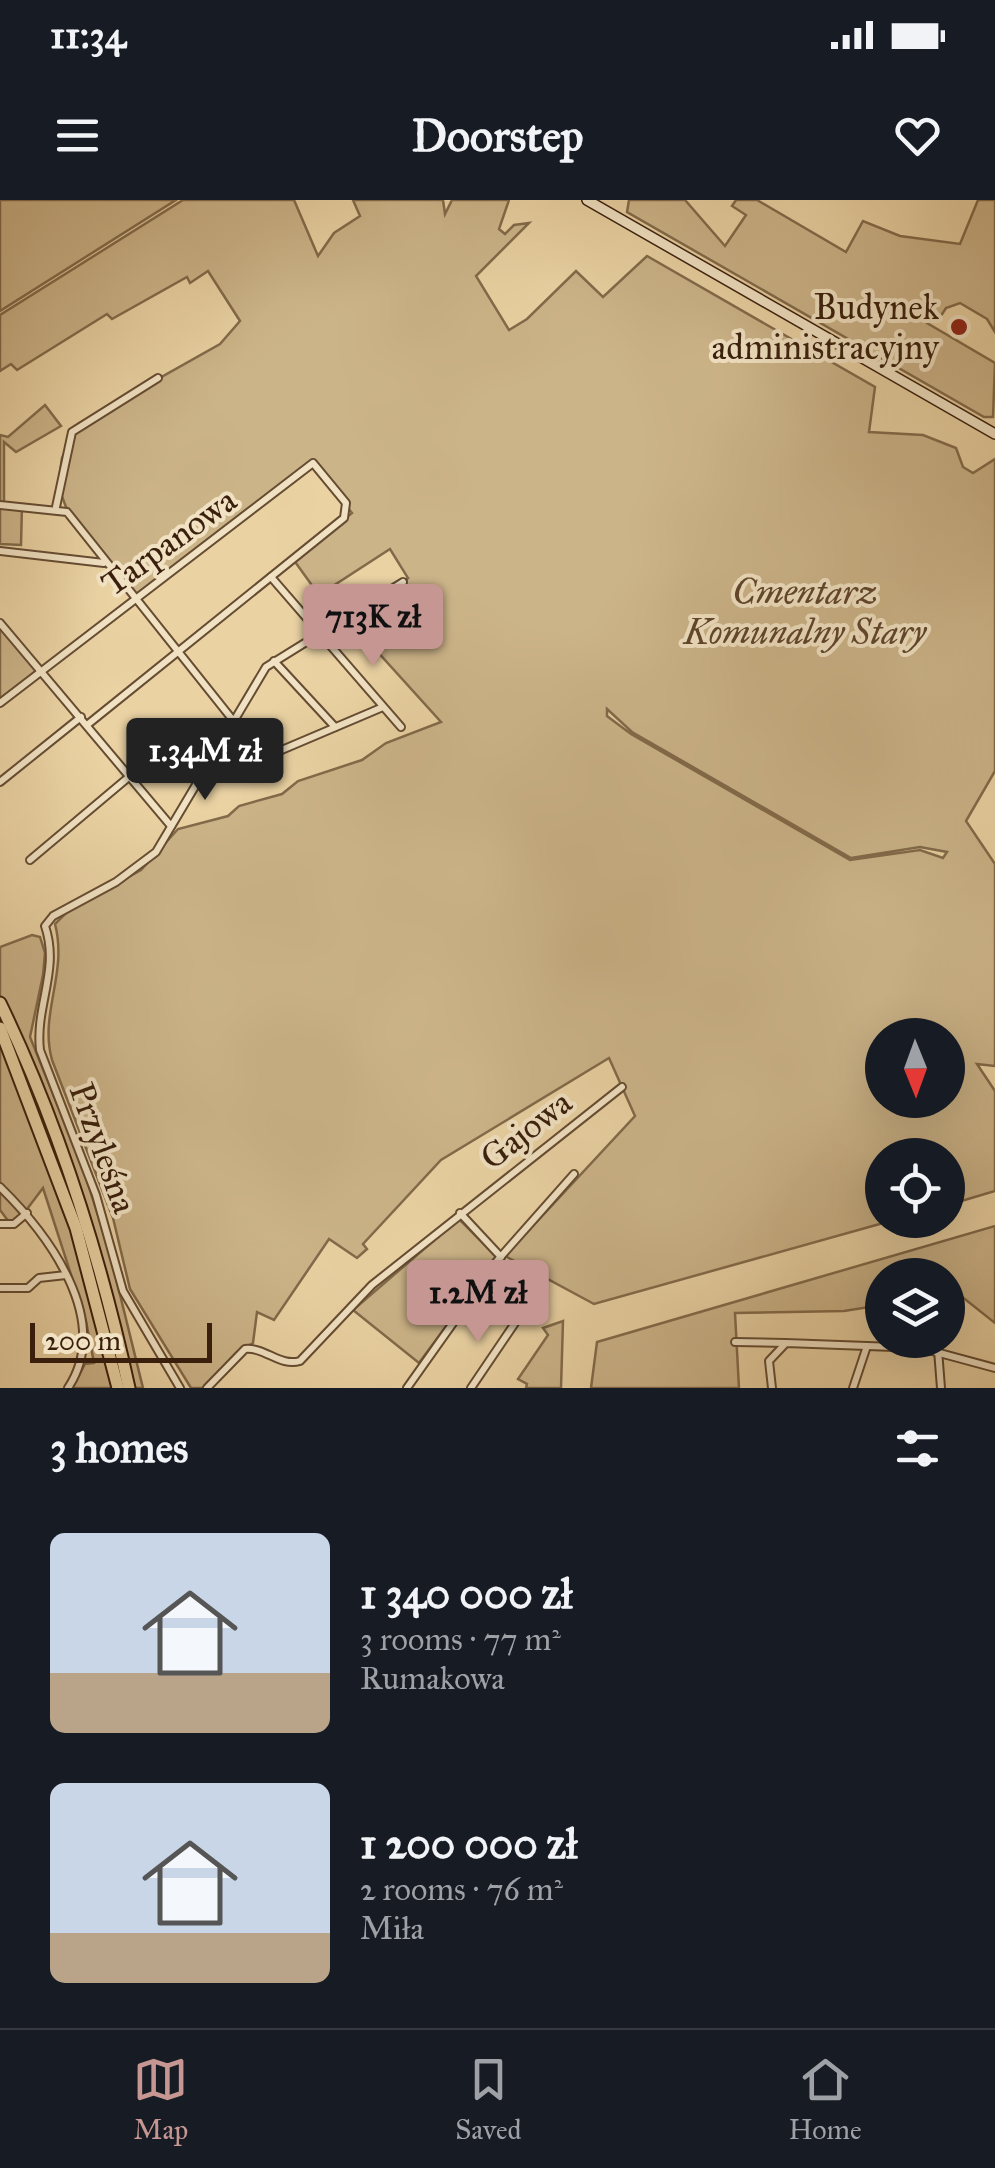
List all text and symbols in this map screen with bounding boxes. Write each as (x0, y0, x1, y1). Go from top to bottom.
text: 11:34 (50, 12, 126, 58)
icon: menu (50, 108, 105, 163)
text: Doorstep (412, 108, 583, 163)
icon: heart (890, 108, 945, 163)
place label: Budynek administracyjny (712, 286, 940, 369)
marker: Budynek administracyjny (948, 316, 970, 338)
street label: Tarpanowa (93, 479, 245, 605)
park label: Cmentarz Komunalny Stary (682, 571, 928, 654)
pin: 713K zł (281, 584, 465, 669)
text: 713K zł (325, 597, 421, 636)
pin: 1.34M zł (102, 718, 308, 803)
text: 1.34M zł (148, 731, 262, 770)
north arrow (865, 1018, 965, 1118)
map controls (865, 1018, 965, 1358)
street label: Przyleśna (60, 1077, 146, 1219)
street label: Gajowa (472, 1081, 580, 1179)
button: locate (865, 1138, 965, 1238)
button: layers (865, 1258, 965, 1358)
pin: 1.2M zł (386, 1260, 570, 1345)
text: 1.2M zł (429, 1273, 527, 1312)
scale bar (30, 1318, 212, 1362)
text: 200 m (45, 1323, 121, 1358)
icon: filters (890, 1421, 945, 1476)
text: 3 homes (50, 1422, 188, 1474)
text: 1 340 000 zł (360, 1568, 572, 1620)
icon: home (130, 1573, 250, 1693)
text: 3 rooms · 77 m² (360, 1620, 561, 1659)
text: Rumakowa (360, 1659, 505, 1698)
text: 1 200 000 zł (360, 1818, 577, 1870)
icon: home (130, 1823, 250, 1943)
text: 2 rooms · 76 m² (360, 1870, 563, 1909)
text: Miła (360, 1909, 424, 1948)
tab: Map (133, 2052, 188, 2147)
tab: Saved (455, 2052, 522, 2147)
tab: Home (788, 2052, 862, 2147)

